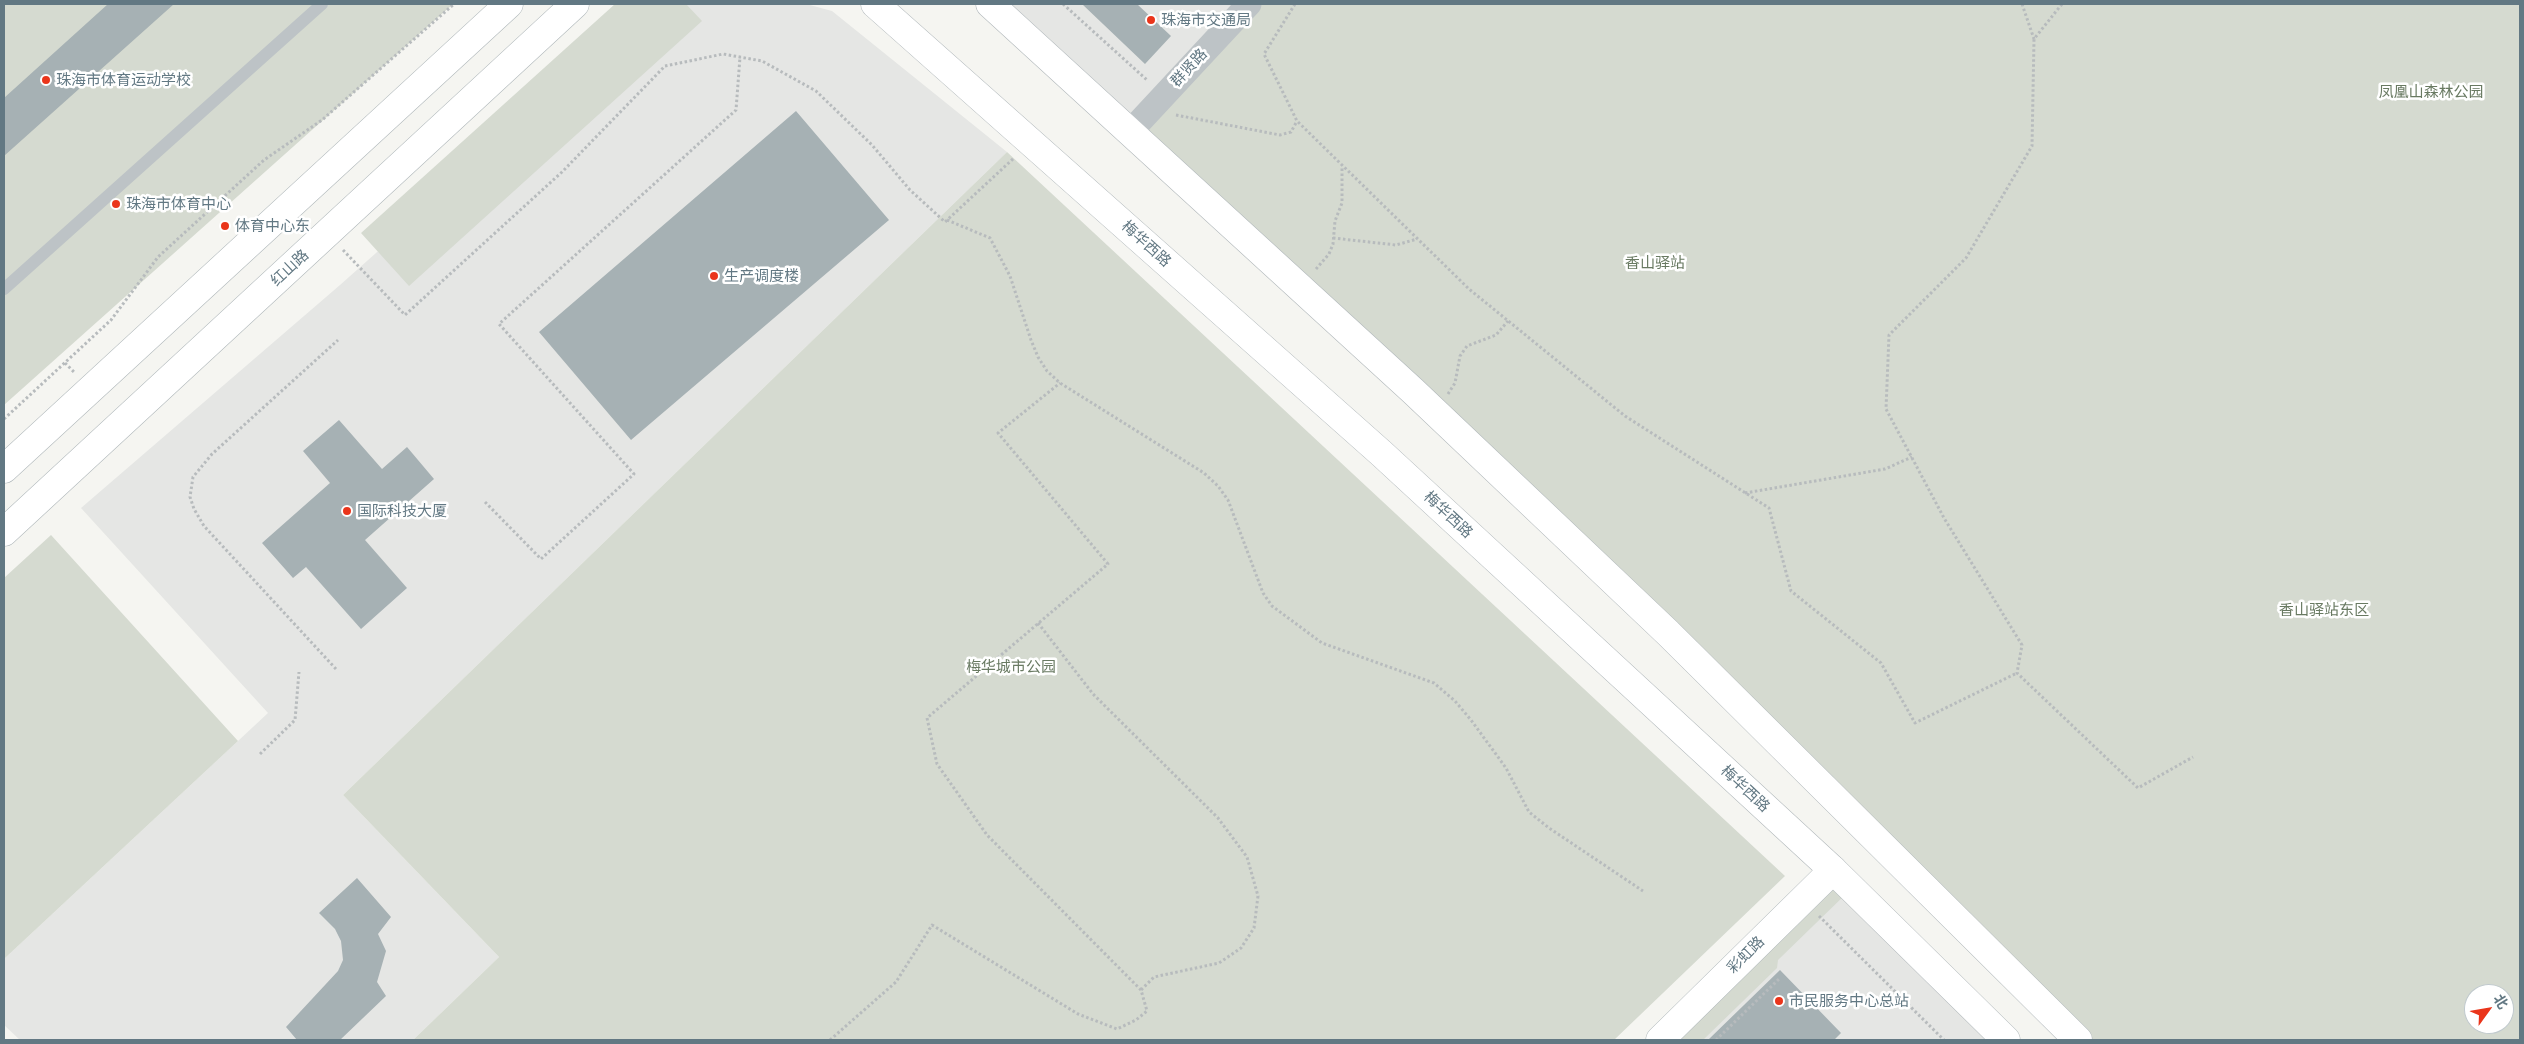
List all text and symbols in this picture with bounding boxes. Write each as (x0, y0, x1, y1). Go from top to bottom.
place label: 珠海市交通局 (1161, 11, 1251, 29)
marker: 珠海市交通局 (1145, 14, 1157, 26)
street label: 群贤路 (1167, 45, 1211, 91)
place label: 珠海市体育运动学校 (56, 71, 191, 89)
marker: 珠海市体育运动学校 (40, 74, 52, 86)
park label: 凤凰山森林公园 (2379, 83, 2483, 101)
place label: 珠海市体育中心 (126, 195, 231, 213)
marker: 珠海市体育中心 (110, 198, 122, 210)
place label: 体育中心东 (235, 217, 310, 235)
street label: 梅华西路 (1118, 217, 1174, 271)
marker: 体育中心东 (219, 220, 231, 232)
street label: 红山路 (267, 246, 313, 290)
park label: 香山驿站 (1625, 254, 1685, 272)
place label: 生产调度楼 (724, 267, 799, 285)
marker: 生产调度楼 (708, 270, 720, 282)
street label: 梅华西路 (1420, 488, 1476, 542)
place label: 国际科技大厦 (357, 502, 447, 520)
marker: 国际科技大厦 (341, 505, 353, 517)
park label: 香山驿站东区 (2279, 601, 2369, 619)
park label: 梅华城市公园 (966, 658, 1056, 676)
street label: 梅华西路 (1717, 762, 1773, 816)
street label: 彩虹路 (1724, 933, 1768, 977)
north arrow (2464, 984, 2514, 1034)
text: 北 (2490, 991, 2512, 1012)
place label: 市民服务中心总站 (1789, 992, 1909, 1010)
marker: 市民服务中心总站 (1773, 995, 1785, 1007)

